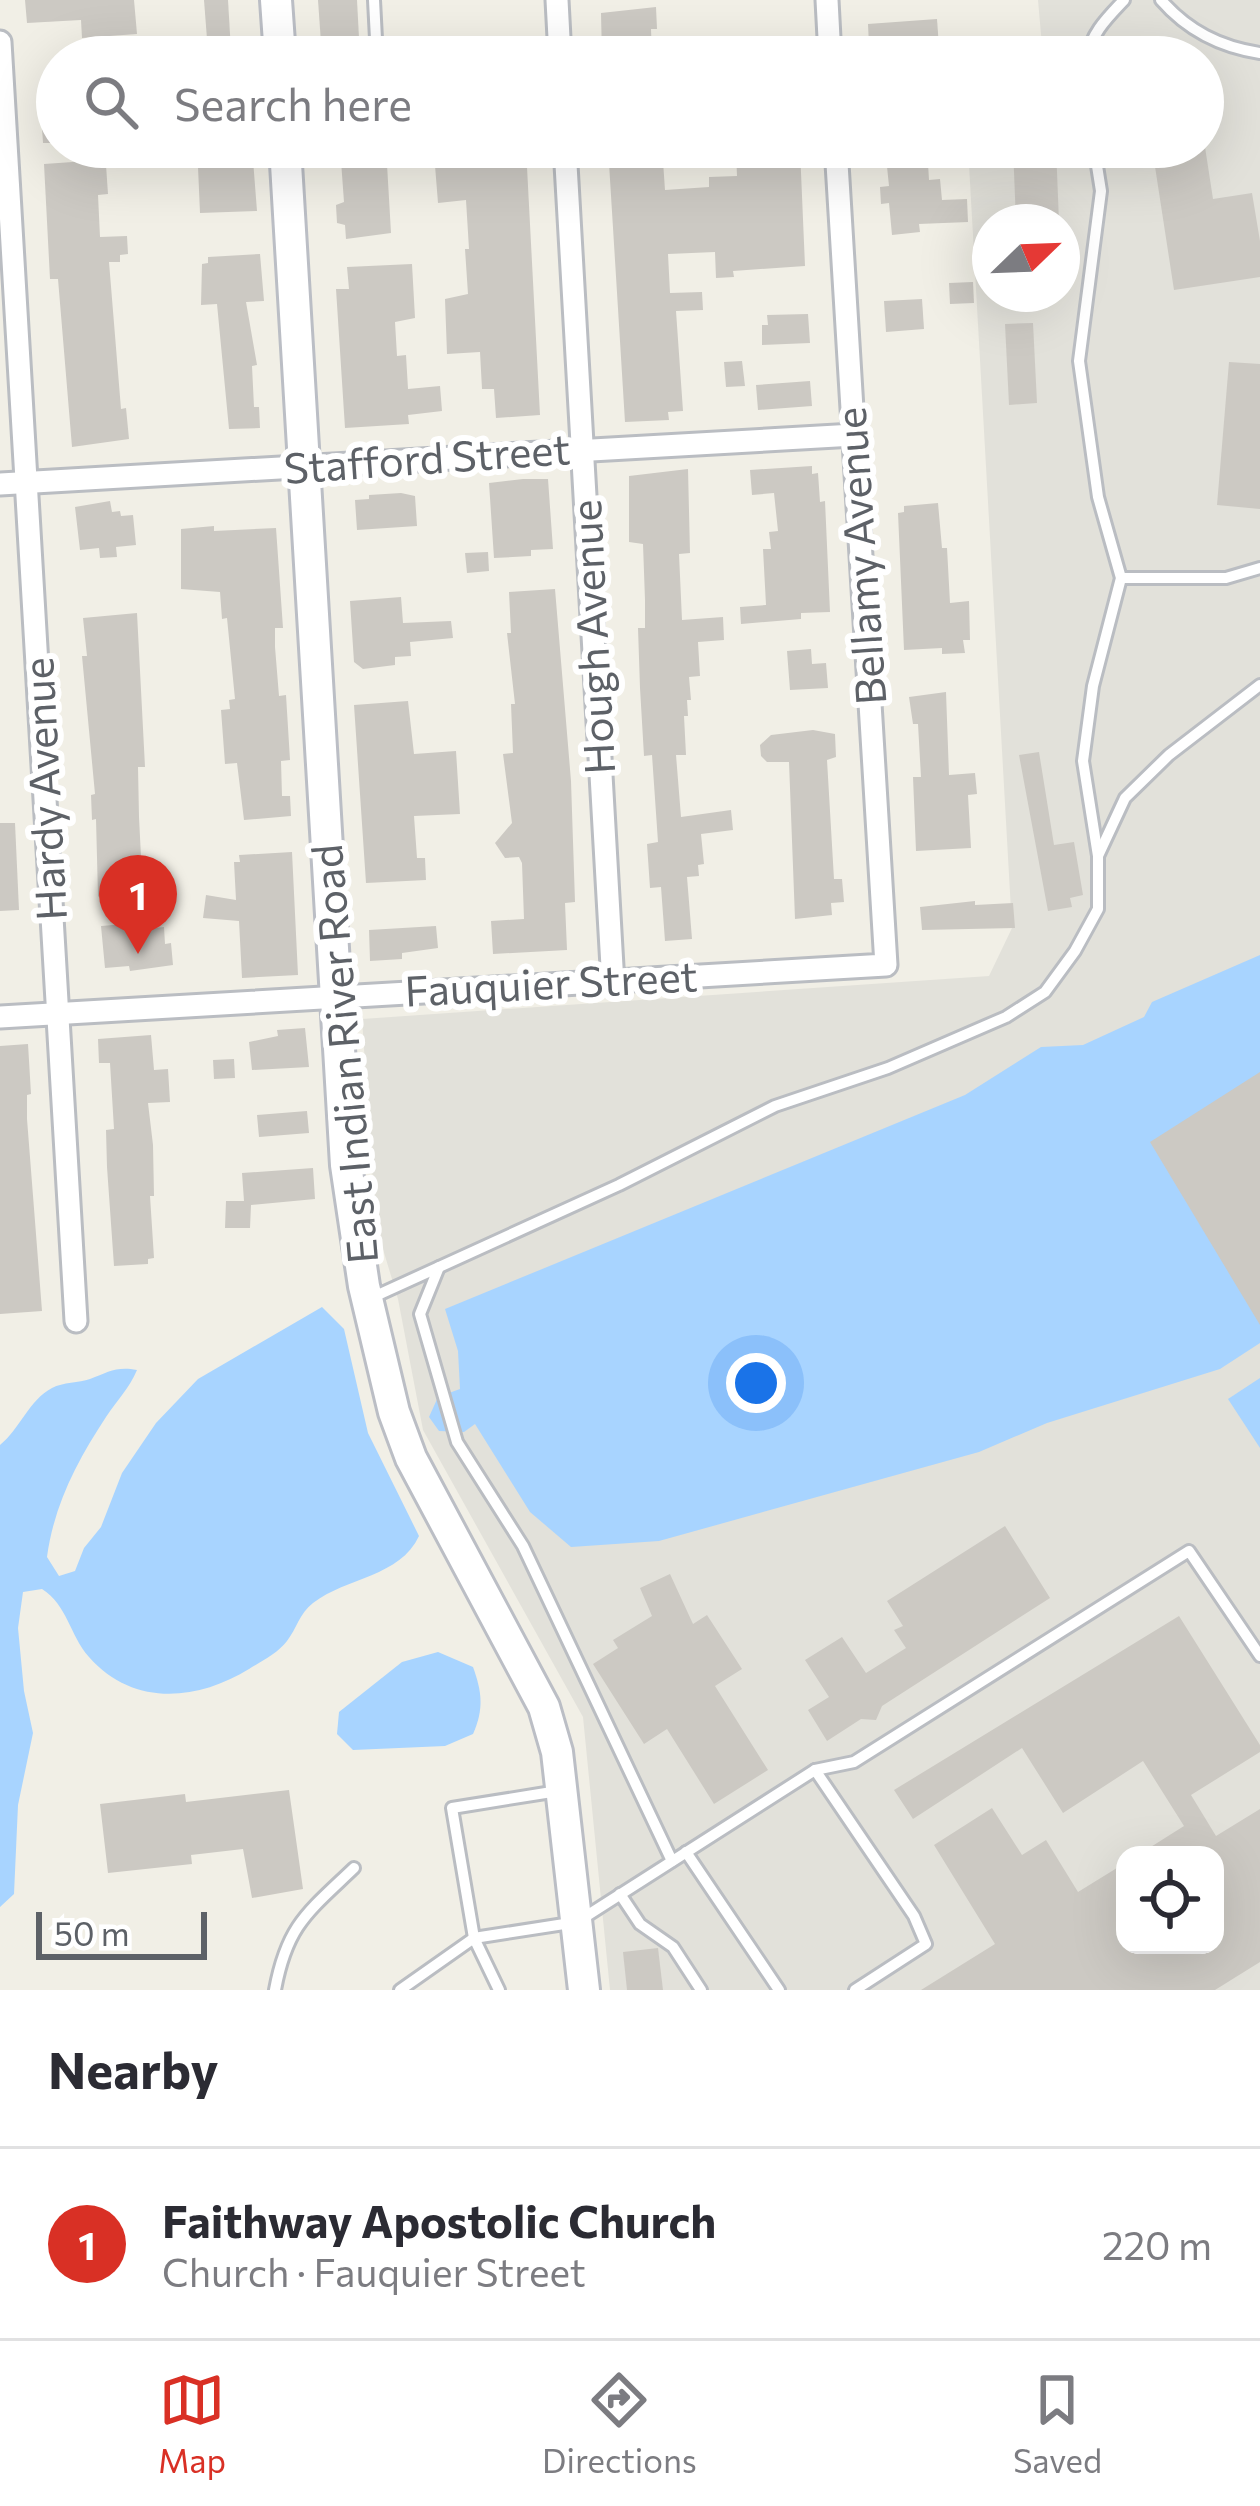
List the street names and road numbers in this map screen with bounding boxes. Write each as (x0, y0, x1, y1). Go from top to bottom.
street label: Bellamy Avenue (823, 405, 895, 707)
street label: Stafford Street (282, 421, 572, 493)
street label: Hough Avenue (558, 498, 624, 776)
street label: Hardy Avenue (10, 656, 76, 922)
street label: East Indian River Road (299, 842, 387, 1266)
street label: Fauquier Street (403, 948, 699, 1016)

